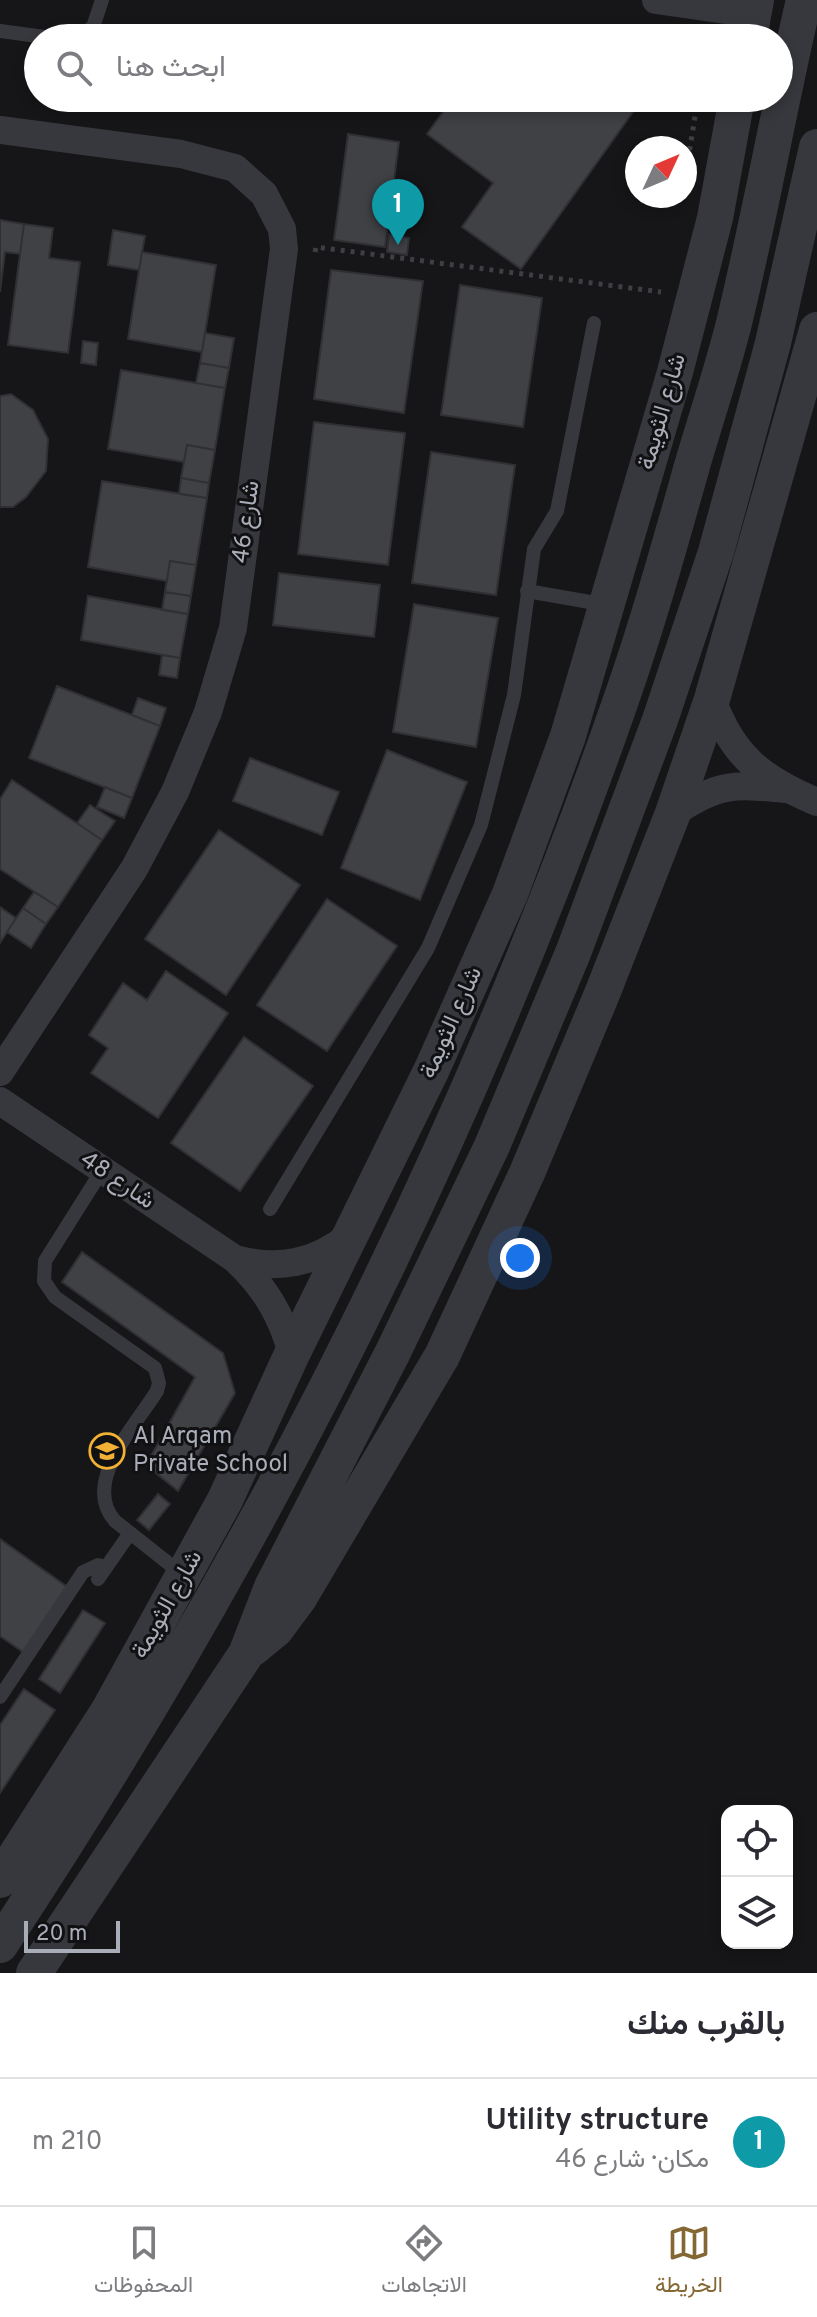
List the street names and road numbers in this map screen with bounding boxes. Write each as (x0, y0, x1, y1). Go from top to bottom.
street label: شارع الثويمة (632, 350, 694, 474)
street label: شارع 46 (226, 479, 268, 565)
street label: شارع الثويمة (414, 962, 490, 1084)
street label: شارع 48 (74, 1145, 160, 1217)
street label: شارع الثويمة (126, 1546, 210, 1664)

